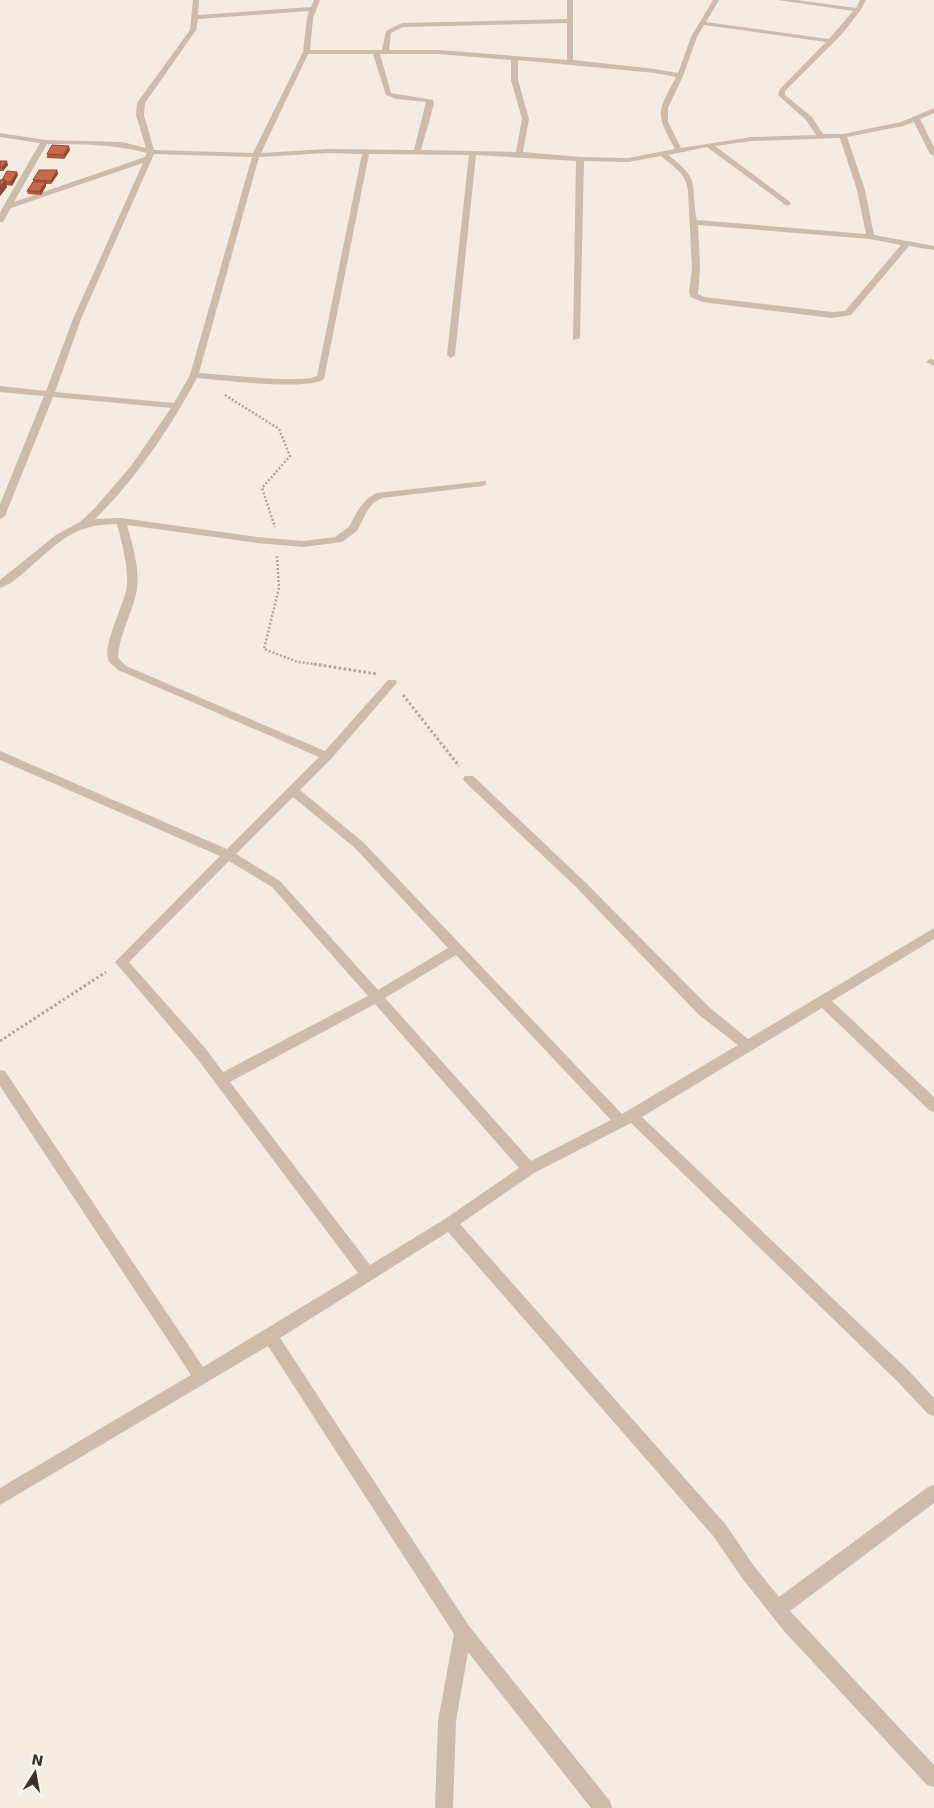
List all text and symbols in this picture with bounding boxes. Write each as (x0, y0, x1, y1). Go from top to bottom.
north arrow (10, 1748, 60, 1798)
text: N (30, 1751, 45, 1769)

